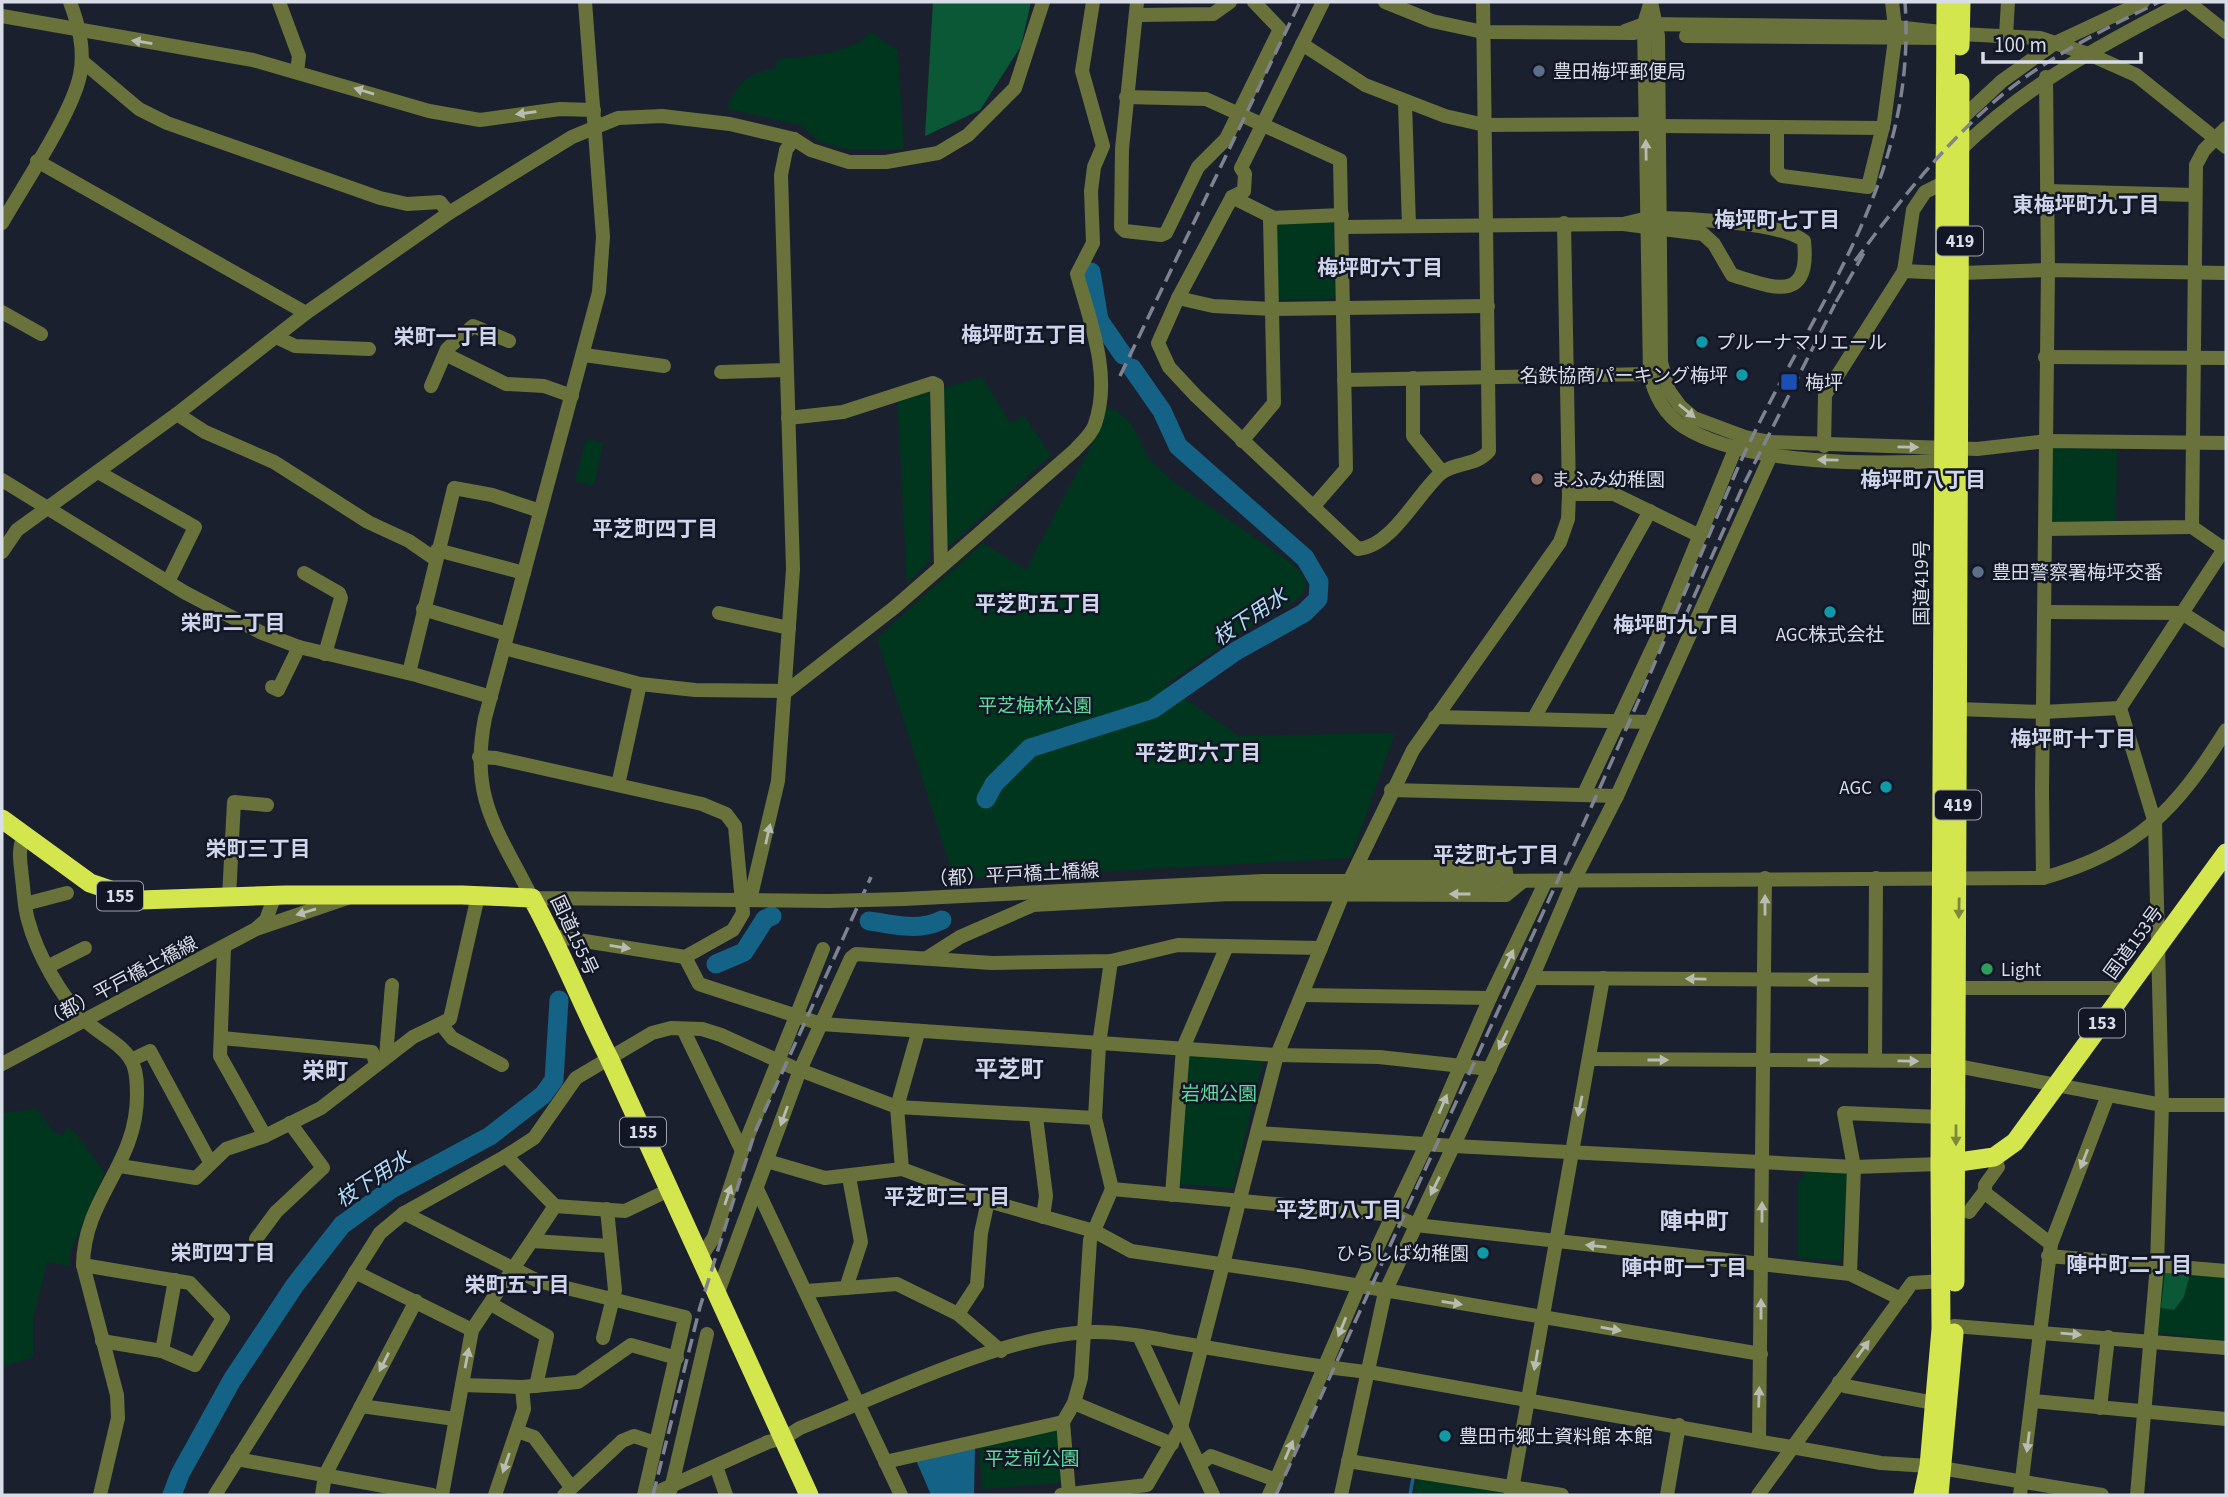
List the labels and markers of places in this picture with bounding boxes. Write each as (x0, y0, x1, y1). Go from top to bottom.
place label: 豊田梅坪郵便局 (1553, 59, 1686, 86)
marker: 豊田梅坪郵便局 (1531, 63, 1547, 79)
place label: プルーナマリエール (1716, 330, 1887, 357)
marker: プルーナマリエール (1694, 334, 1710, 350)
place label: 名鉄協商パーキング梅坪 (1520, 363, 1728, 390)
marker: 名鉄協商パーキング梅坪 (1734, 367, 1750, 383)
place label: 梅坪 (1805, 370, 1843, 397)
marker: 梅坪 (1779, 372, 1799, 392)
place label: まふみ幼稚園 (1551, 467, 1665, 494)
marker: まふみ幼稚園 (1529, 471, 1545, 487)
place label: 豊田警察署梅坪交番 (1992, 560, 2163, 587)
marker: 豊田警察署梅坪交番 (1970, 564, 1986, 580)
marker: AGC株式会社 (1822, 604, 1838, 620)
place label: AGC株式会社 (1776, 622, 1884, 649)
place label: AGC (1839, 775, 1872, 802)
marker: AGC (1878, 779, 1894, 795)
place label: Light (2001, 957, 2042, 984)
marker: Light (1979, 961, 1995, 977)
place label: ひらしば幼稚園 (1336, 1241, 1469, 1268)
marker: ひらしば幼稚園 (1475, 1245, 1491, 1261)
place label: 豊田市郷土資料館 本館 (1459, 1424, 1653, 1451)
marker: 豊田市郷土資料館 本館 (1437, 1428, 1453, 1444)

